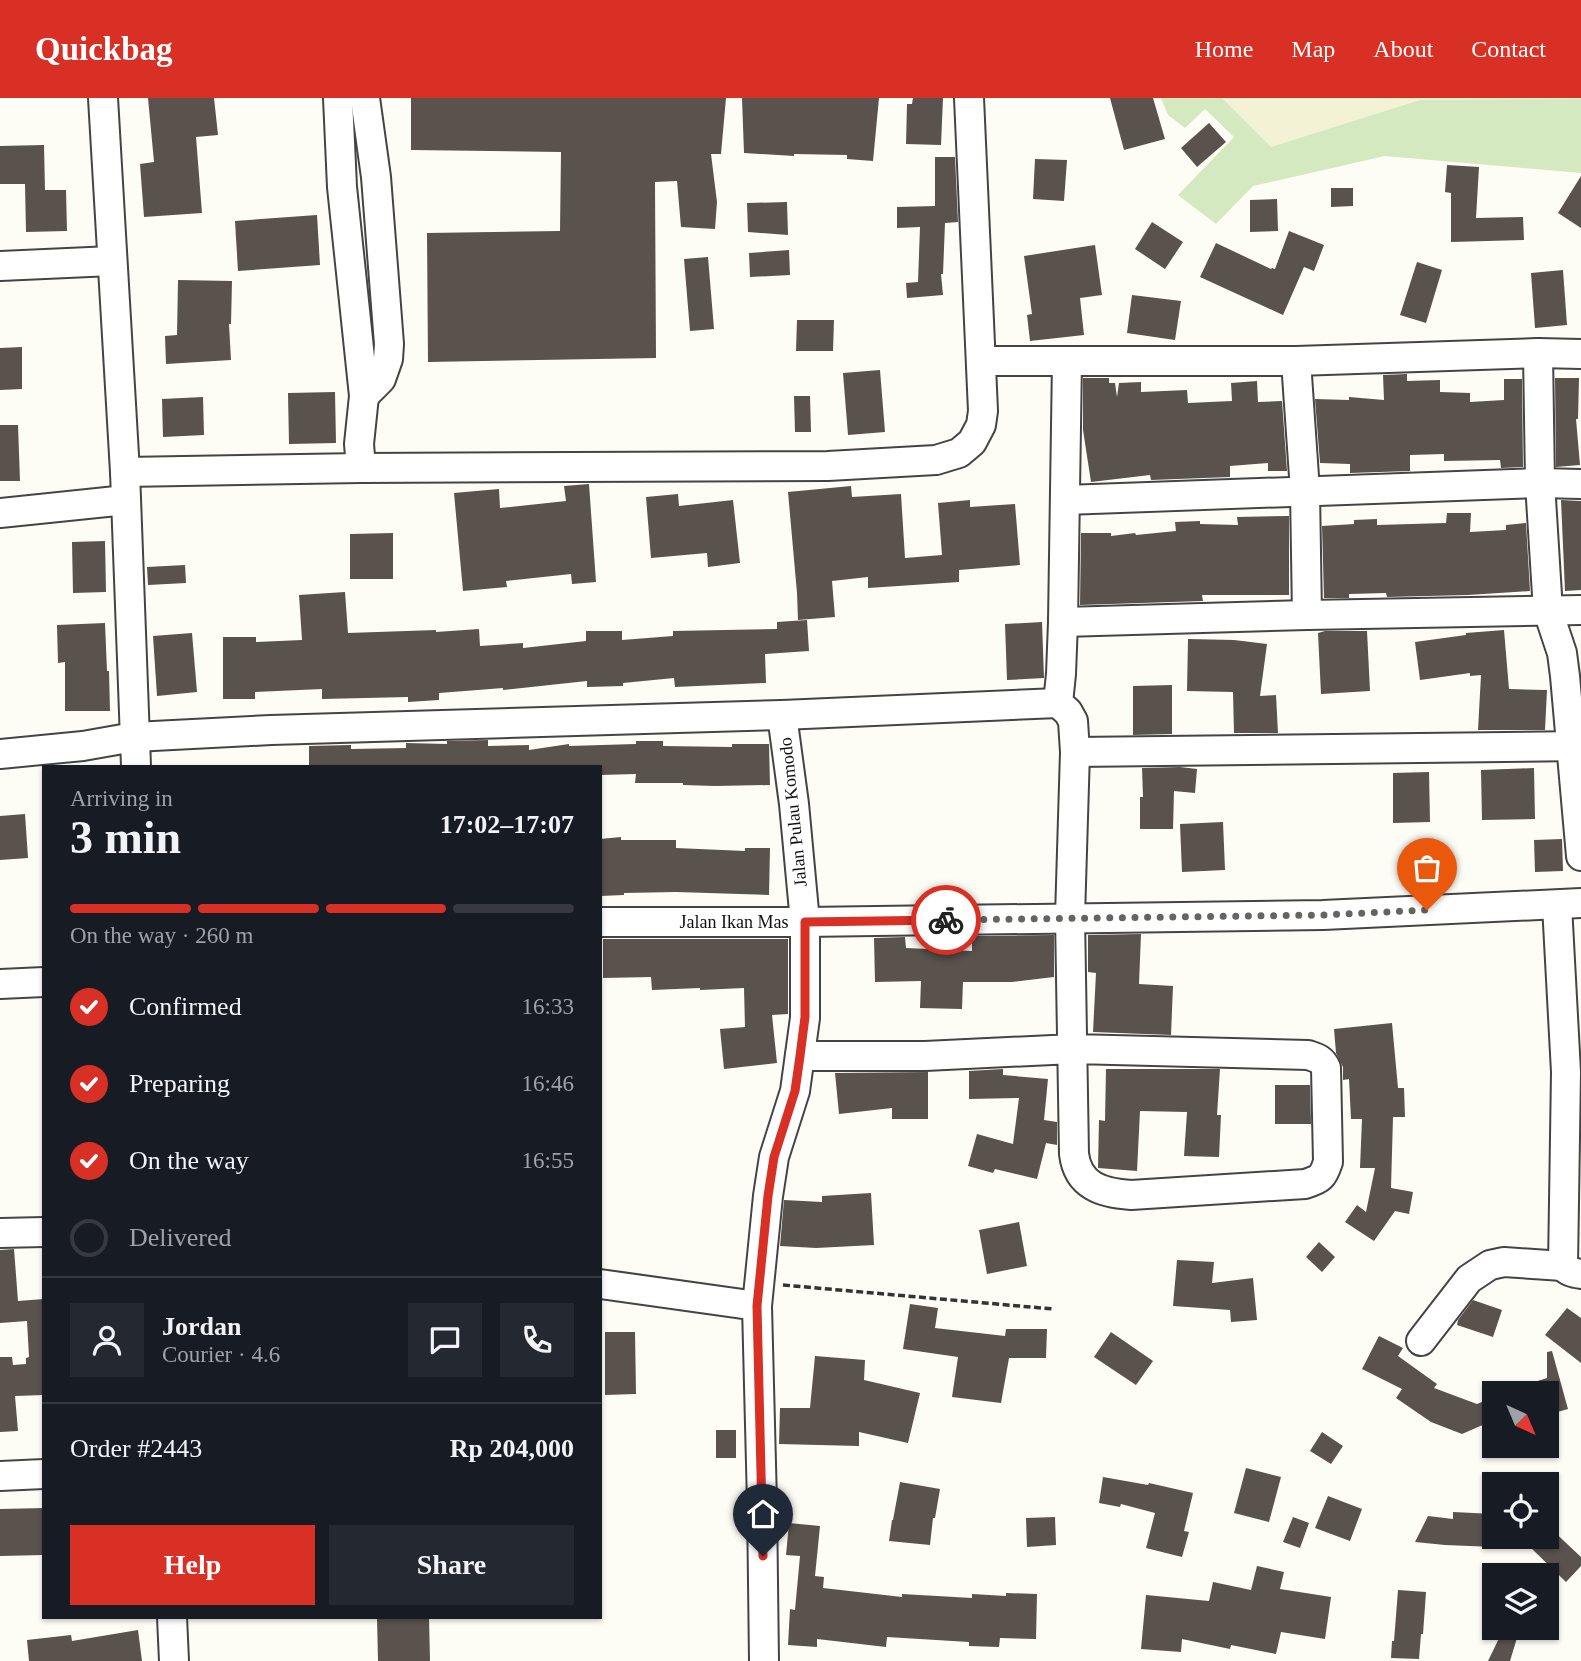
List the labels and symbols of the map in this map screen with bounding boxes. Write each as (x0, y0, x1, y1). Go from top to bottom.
street label: Jalan Pulau Komodo (775, 736, 811, 888)
pin (1397, 838, 1457, 910)
courier (911, 885, 981, 955)
street label: Jalan Ikan Mas (680, 912, 788, 932)
north arrow (1482, 1381, 1559, 1458)
pin (733, 1484, 793, 1556)

